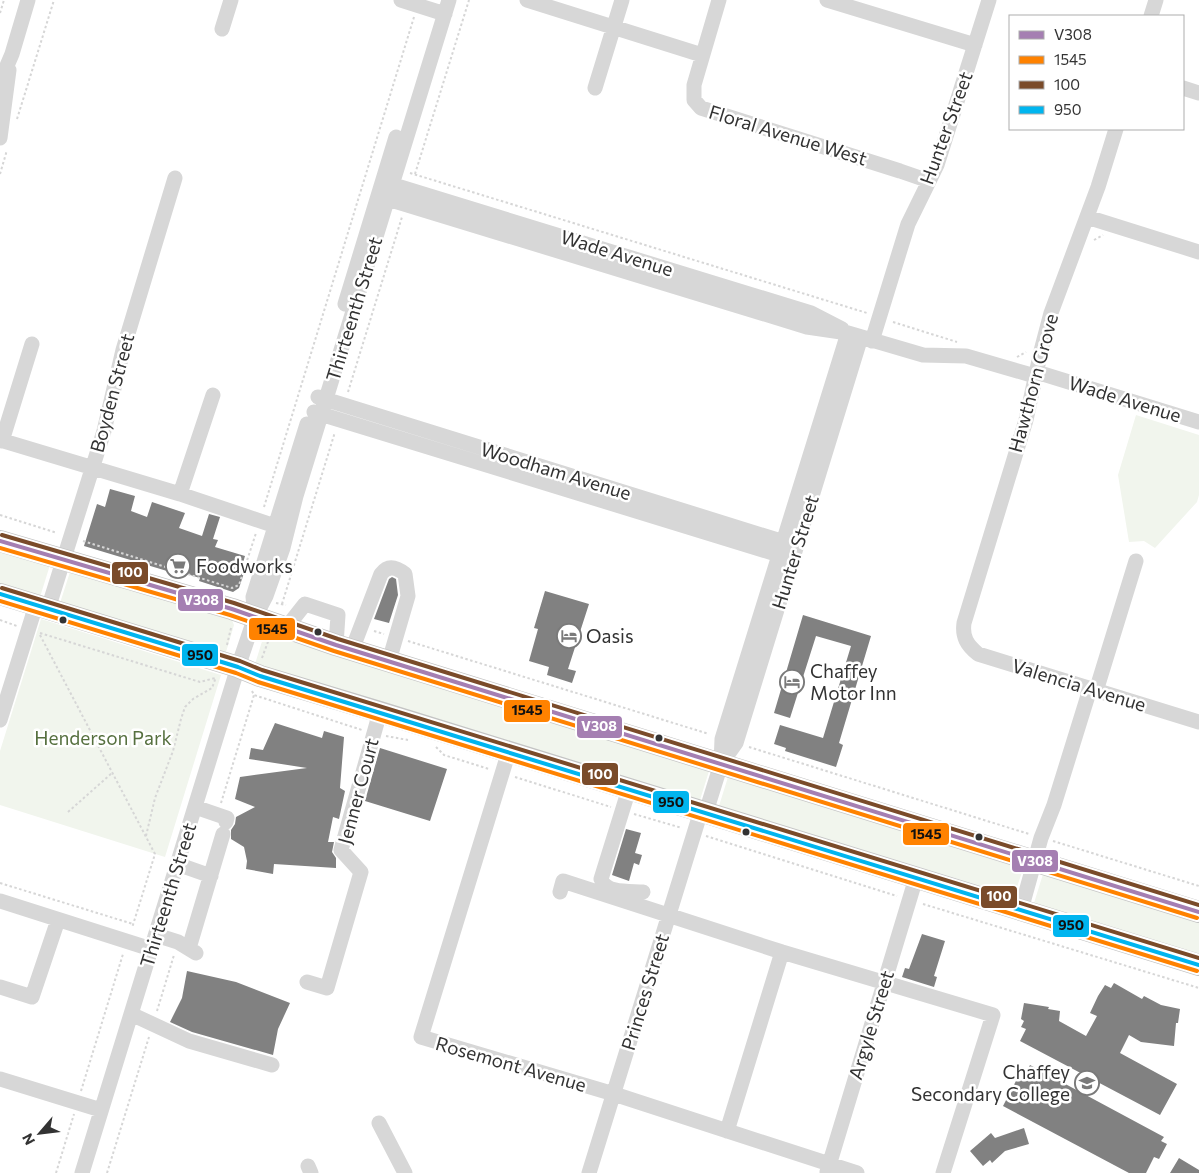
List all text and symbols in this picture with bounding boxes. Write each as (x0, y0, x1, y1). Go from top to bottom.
legend (1009, 15, 1184, 130)
text: V308 (1054, 25, 1092, 43)
text: 1545 (1054, 50, 1087, 68)
street label: Hunter Street (914, 68, 977, 187)
text: 100 (1054, 75, 1080, 93)
street label: Floral Avenue West (706, 100, 870, 170)
text: 950 (1054, 100, 1082, 118)
street label: Wade Avenue (558, 225, 676, 281)
street label: Thirteenth Street (321, 234, 387, 384)
street label: Hawthorn Grove (1003, 311, 1062, 455)
street label: Boyden Street (85, 331, 138, 455)
street label: Wade Avenue (1066, 371, 1184, 427)
street label: Woodham Avenue (478, 437, 634, 504)
street label: Hunter Street (766, 492, 823, 612)
supermarket icon: Foodworks (165, 553, 191, 579)
place label: Foodworks (196, 554, 293, 577)
line badge: 100 (111, 561, 149, 585)
text: 100 (118, 563, 142, 580)
line badge: V308 (177, 588, 224, 612)
text: V308 (183, 591, 219, 608)
unlabelled marker (58, 615, 68, 625)
line badge: 1545 (248, 617, 296, 641)
text: 1545 (256, 620, 288, 637)
hotel icon: Oasis (556, 623, 582, 649)
place label: Oasis (586, 624, 634, 647)
unlabelled marker (313, 627, 323, 637)
line badge: 950 (181, 643, 219, 667)
text: 950 (187, 646, 213, 663)
street label: Valencia Avenue (1009, 653, 1149, 716)
place label: Chaffey Motor Inn (810, 659, 897, 704)
hotel icon: Chaffey Motor Inn (779, 669, 805, 695)
line badge: 1545 (503, 699, 551, 723)
text: 1545 (511, 701, 543, 718)
line badge: V308 (576, 715, 623, 739)
text: V308 (581, 717, 617, 734)
park label: Henderson Park (34, 726, 172, 749)
unlabelled marker (654, 733, 664, 743)
street label: Jenner Court (332, 735, 383, 846)
line badge: 100 (581, 762, 619, 786)
text: 100 (588, 765, 612, 782)
line badge: 950 (652, 790, 690, 814)
text: 950 (658, 793, 684, 810)
street label: Thirteenth Street (135, 820, 201, 970)
line badge: 1545 (902, 822, 950, 846)
text: 1545 (910, 825, 942, 842)
unlabelled marker (741, 827, 751, 837)
unlabelled marker (974, 832, 984, 842)
line badge: V308 (1011, 849, 1059, 873)
text: V308 (1017, 852, 1053, 869)
line badge: 100 (980, 885, 1018, 909)
text: 100 (987, 887, 1011, 904)
line badge: 950 (1052, 914, 1090, 938)
text: 950 (1058, 916, 1084, 933)
street label: Princes Street (616, 931, 673, 1053)
street label: Argyle Street (843, 967, 898, 1082)
street label: Rosemont Avenue (433, 1031, 589, 1096)
place label: Chaffey Secondary College (911, 1060, 1070, 1105)
school or university icon: Chaffey Secondary College (1074, 1070, 1100, 1096)
north arrow (15, 1108, 65, 1158)
text: N (18, 1131, 38, 1148)

